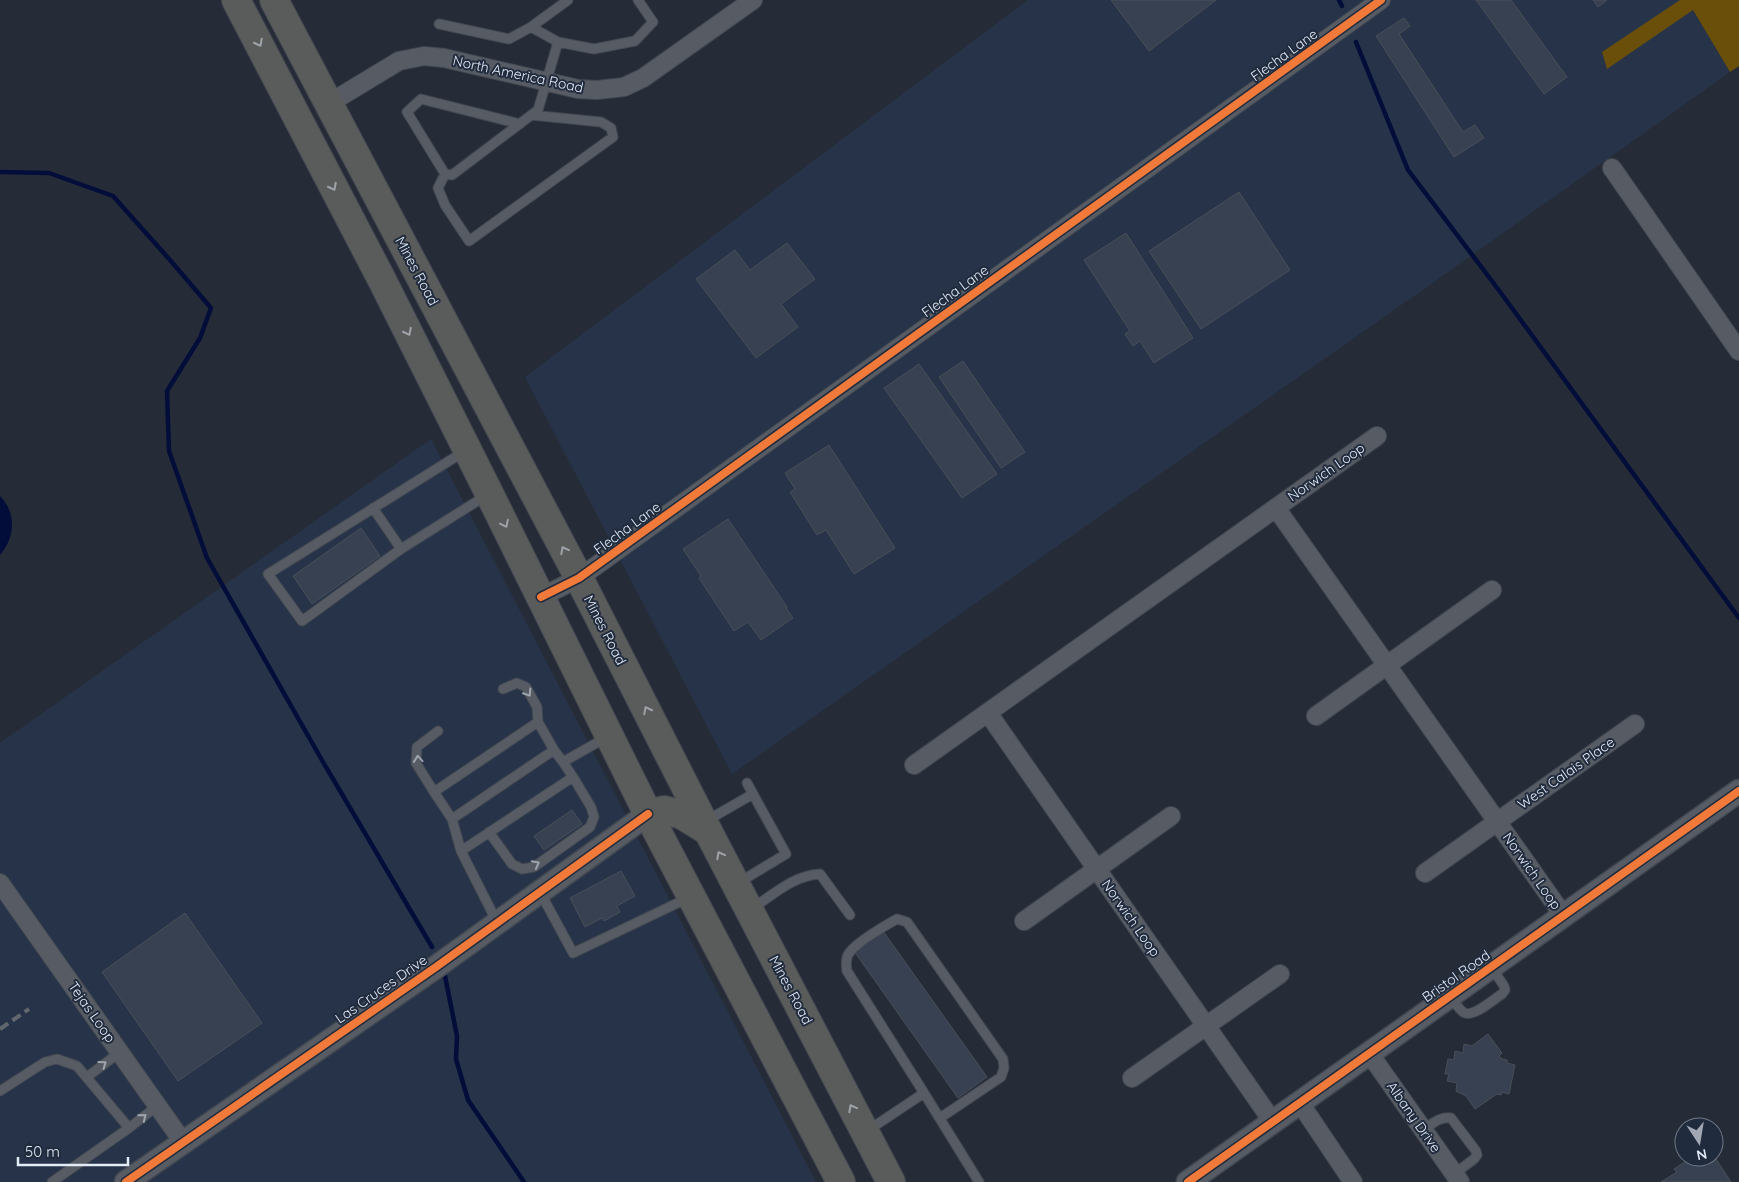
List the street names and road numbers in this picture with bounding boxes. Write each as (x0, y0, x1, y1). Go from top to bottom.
street label: Flecha Lane (1247, 25, 1321, 85)
street label: North America Road (451, 51, 585, 97)
street label: Mines Road (391, 233, 443, 309)
street label: Flecha Lane (918, 261, 992, 321)
street label: Norwich Loop (1284, 439, 1368, 505)
street label: Flecha Lane (590, 498, 664, 558)
street label: Mines Road (580, 592, 630, 668)
street label: West Calais Place (1514, 733, 1618, 813)
street label: Norwich Loop (1499, 829, 1565, 913)
street label: Norwich Loop (1098, 876, 1164, 960)
street label: Bristol Road (1418, 946, 1494, 1006)
street label: Las Cruces Drive (332, 951, 430, 1027)
street label: Mines Road (765, 952, 817, 1028)
street label: Tejas Loop (64, 978, 120, 1046)
street label: Albany Drive (1383, 1078, 1445, 1156)

